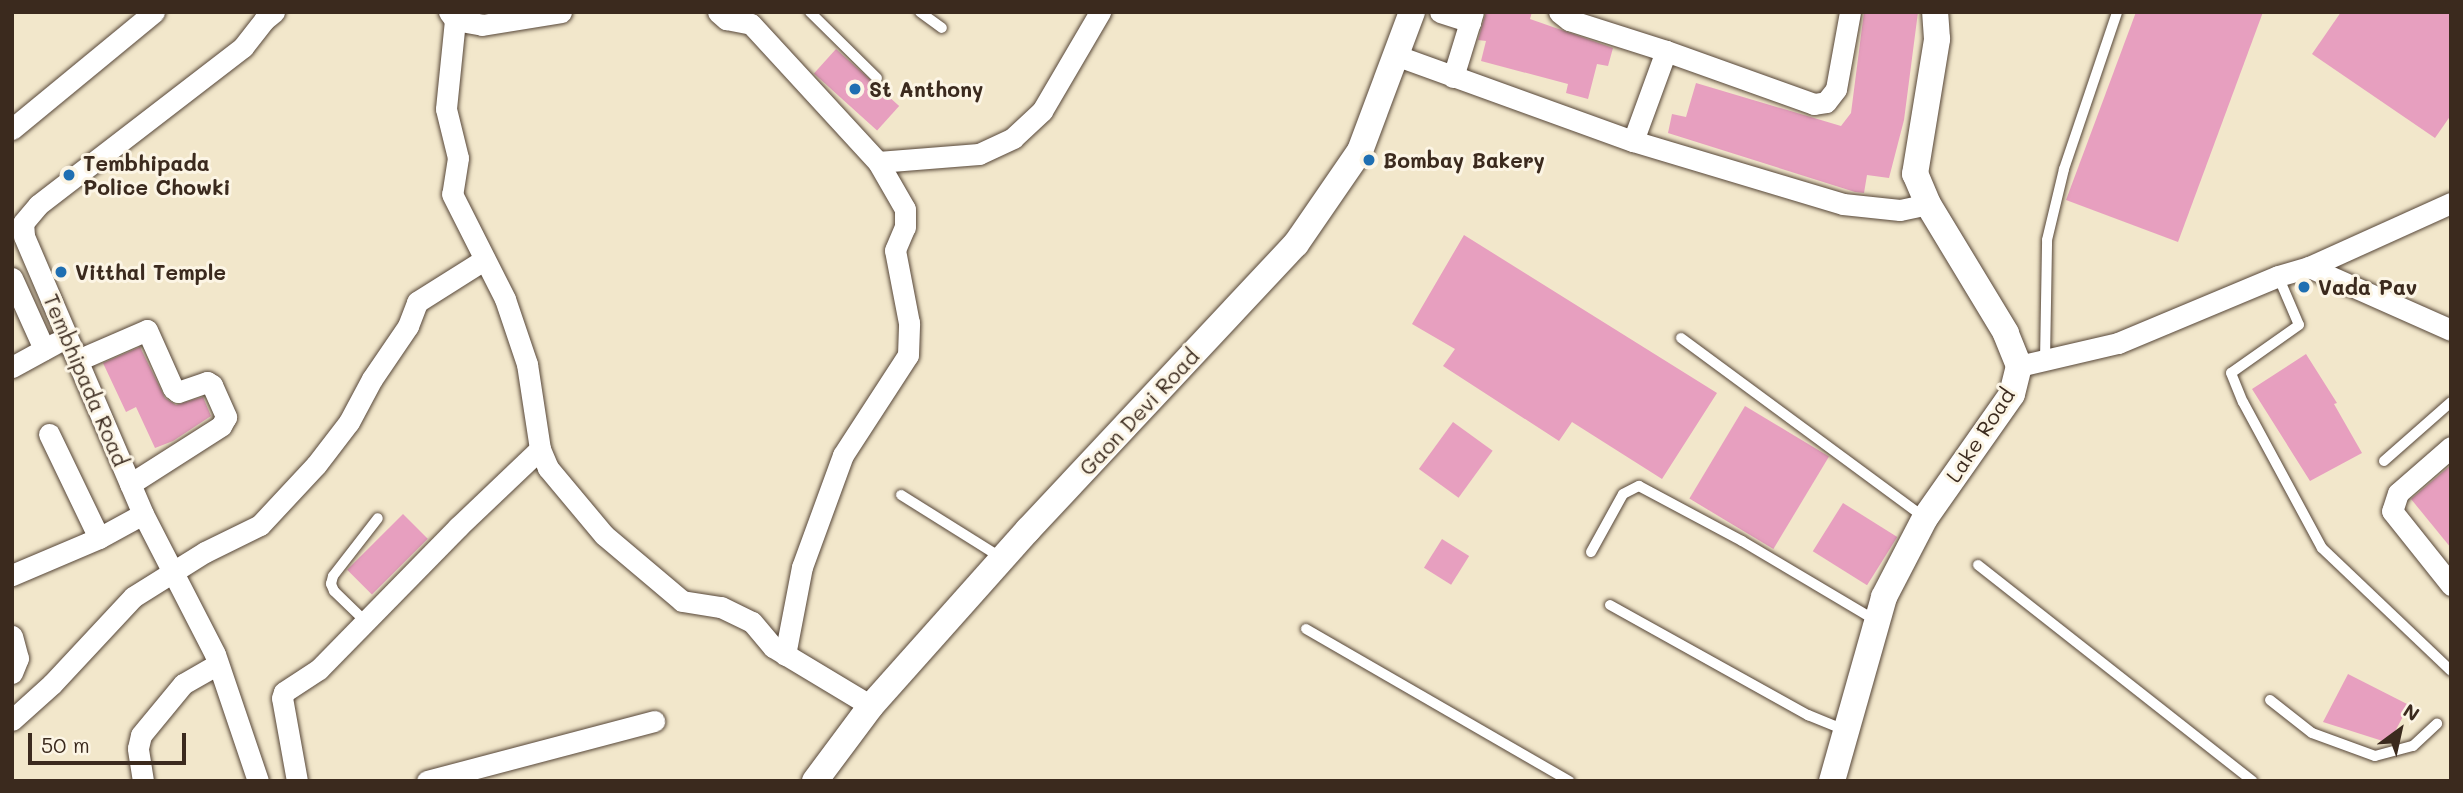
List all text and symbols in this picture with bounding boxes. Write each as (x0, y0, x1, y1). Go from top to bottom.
place label: St Anthony (869, 76, 983, 102)
marker: St Anthony (847, 81, 863, 97)
place label: Bombay Bakery (1383, 147, 1545, 173)
place label: Tembhipada Police Chowki (83, 150, 231, 200)
marker: Bombay Bakery (1361, 152, 1377, 168)
marker: Tembhipada Police Chowki (61, 167, 77, 183)
place label: Vitthal Temple (75, 259, 226, 285)
marker: Vitthal Temple (53, 264, 69, 280)
place label: Vada Pav (2318, 274, 2417, 300)
marker: Vada Pav (2296, 279, 2312, 295)
street label: Tembhipada Road (38, 290, 134, 470)
street label: Gaon Devi Road (1074, 344, 1204, 480)
street label: Lake Road (1940, 383, 2020, 487)
north arrow (2365, 695, 2435, 765)
text: N (2399, 698, 2425, 726)
scale bar (32, 720, 189, 764)
text: 50 m (41, 731, 90, 758)

